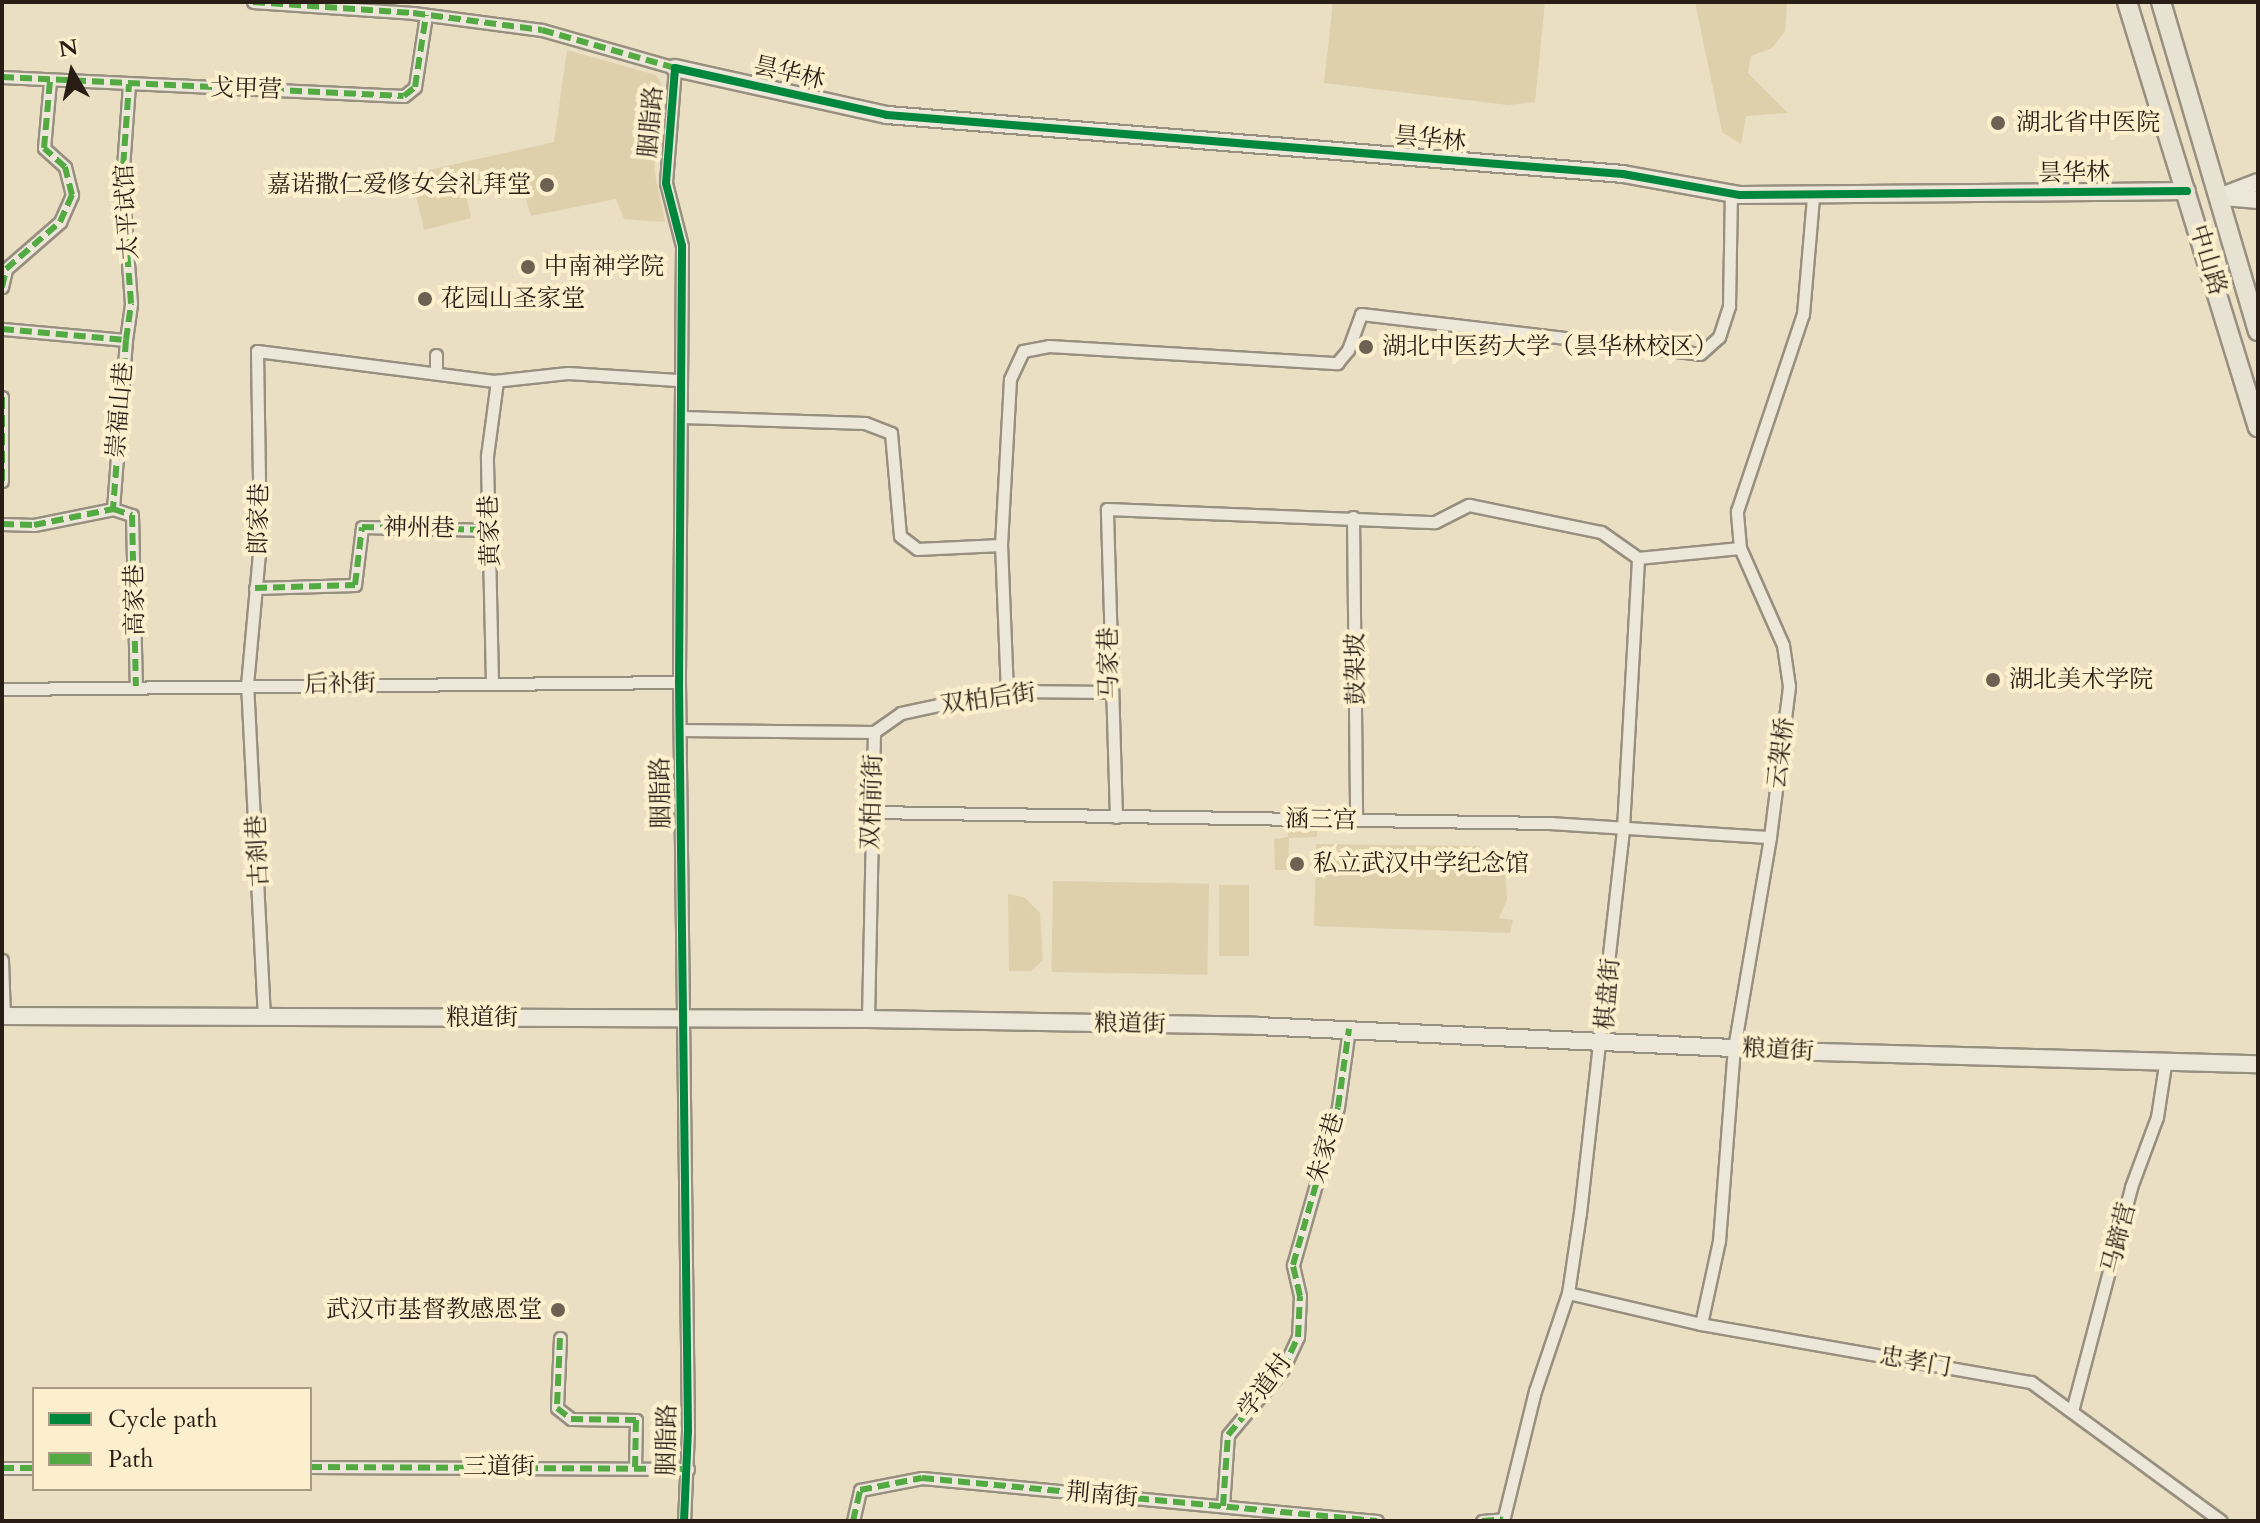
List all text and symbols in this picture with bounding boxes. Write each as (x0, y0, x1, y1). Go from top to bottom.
north arrow (32, 32, 112, 112)
text: N (56, 32, 80, 65)
street label: 昙华林 (751, 51, 827, 95)
street label: 戈甲营 (210, 73, 282, 105)
street label: 胭脂路 (634, 85, 668, 159)
place label: 湖北省中医院 (2016, 109, 2160, 137)
marker: 湖北省中医院 (1987, 112, 2009, 134)
street label: 昙华林 (1393, 122, 1467, 156)
street label: 昙华林 (2038, 158, 2110, 188)
street label: 太平试馆 (110, 163, 144, 261)
place label: 嘉诺撒仁爱修女会礼拜堂 (267, 171, 531, 199)
marker: 嘉诺撒仁爱修女会礼拜堂 (538, 176, 556, 194)
street label: 中山路 (2184, 221, 2232, 299)
place label: 中南神学院 (544, 253, 664, 281)
marker: 中南神学院 (519, 258, 537, 276)
place label: 花园山圣家堂 (441, 285, 585, 313)
marker: 花园山圣家堂 (416, 290, 434, 308)
place label: 湖北中医药大学（昙华林校区） (1382, 333, 1718, 361)
marker: 湖北中医药大学（昙华林校区） (1357, 338, 1375, 356)
street label: 崇福山巷 (101, 361, 139, 459)
street label: 郎家巷 (244, 483, 274, 555)
street label: 黄家巷 (474, 495, 506, 567)
street label: 神州巷 (383, 513, 455, 543)
street label: 高家巷 (120, 564, 150, 636)
street label: 马家巷 (1094, 627, 1124, 699)
street label: 鼓架坡 (1341, 633, 1371, 705)
place label: 湖北美术学院 (2009, 666, 2153, 694)
street label: 后补街 (304, 669, 376, 699)
marker: 湖北美术学院 (1984, 671, 2002, 689)
street label: 双柏后街 (938, 678, 1038, 720)
street label: 云架桥 (1762, 716, 1800, 790)
street label: 双柏前街 (856, 754, 888, 850)
street label: 胭脂路 (646, 757, 676, 829)
street label: 涵三宫 (1285, 805, 1357, 835)
street label: 古刹巷 (242, 814, 274, 888)
place label: 私立武汉中学纪念馆 (1313, 850, 1529, 878)
marker: 私立武汉中学纪念馆 (1288, 855, 1306, 873)
street label: 棋盘街 (1591, 957, 1625, 1031)
street label: 粮道街 (446, 1004, 518, 1032)
street label: 粮道街 (1094, 1009, 1166, 1039)
street label: 粮道街 (1741, 1034, 1815, 1066)
street label: 朱家巷 (1302, 1109, 1350, 1187)
street label: 马蹄营 (2096, 1200, 2142, 1276)
place label: 武汉市基督教感恩堂 (326, 1296, 542, 1324)
marker: 武汉市基督教感恩堂 (549, 1301, 567, 1319)
street label: 忠孝门 (1877, 1342, 1953, 1382)
street label: 学道村 (1232, 1348, 1298, 1424)
legend (32, 1387, 312, 1491)
text: Cycle path (108, 1403, 217, 1436)
street label: 胭脂路 (652, 1404, 682, 1476)
text: Path (108, 1443, 153, 1476)
street label: 三道街 (463, 1453, 535, 1481)
street label: 荆南街 (1065, 1478, 1139, 1512)

